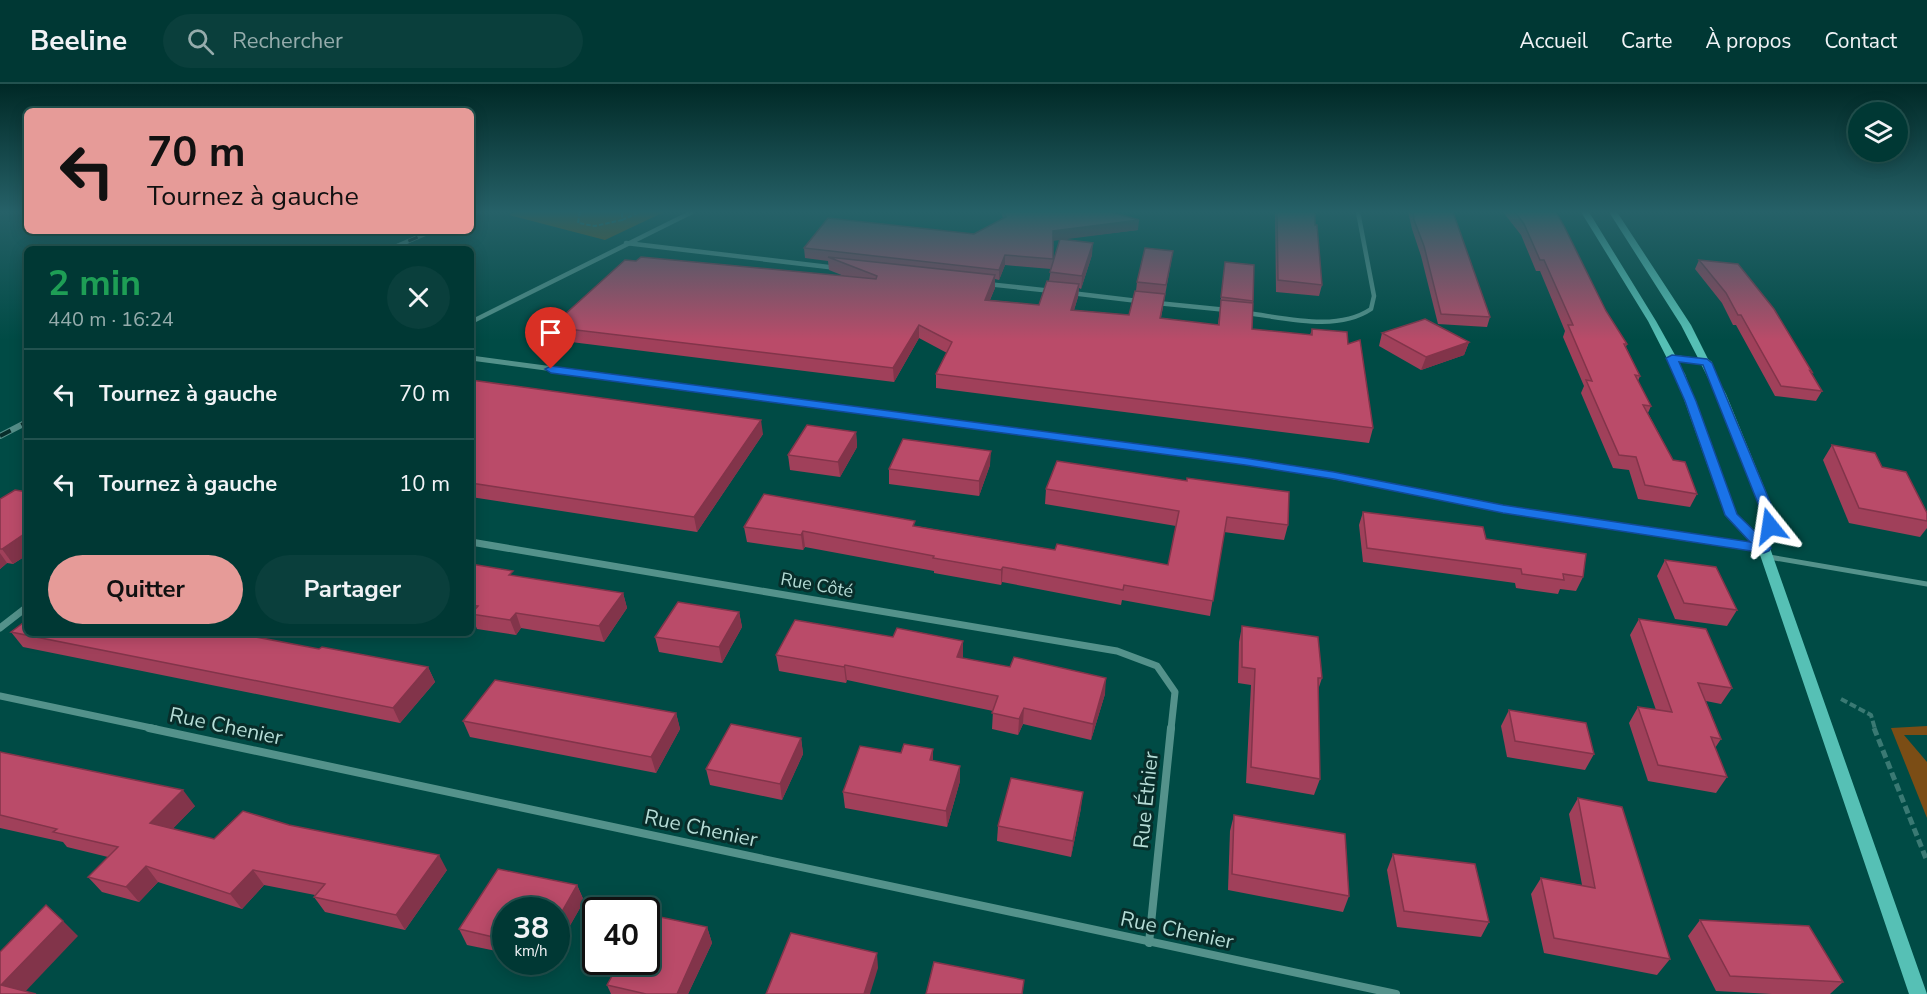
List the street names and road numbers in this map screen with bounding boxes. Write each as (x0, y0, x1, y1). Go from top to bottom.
street label: Rue Côté (779, 567, 855, 603)
street label: Rue Chenier (167, 700, 286, 752)
street label: Rue Éthier (1127, 750, 1165, 850)
street label: Rue Chenier (642, 802, 761, 854)
street label: Rue Chenier (1118, 904, 1237, 956)

